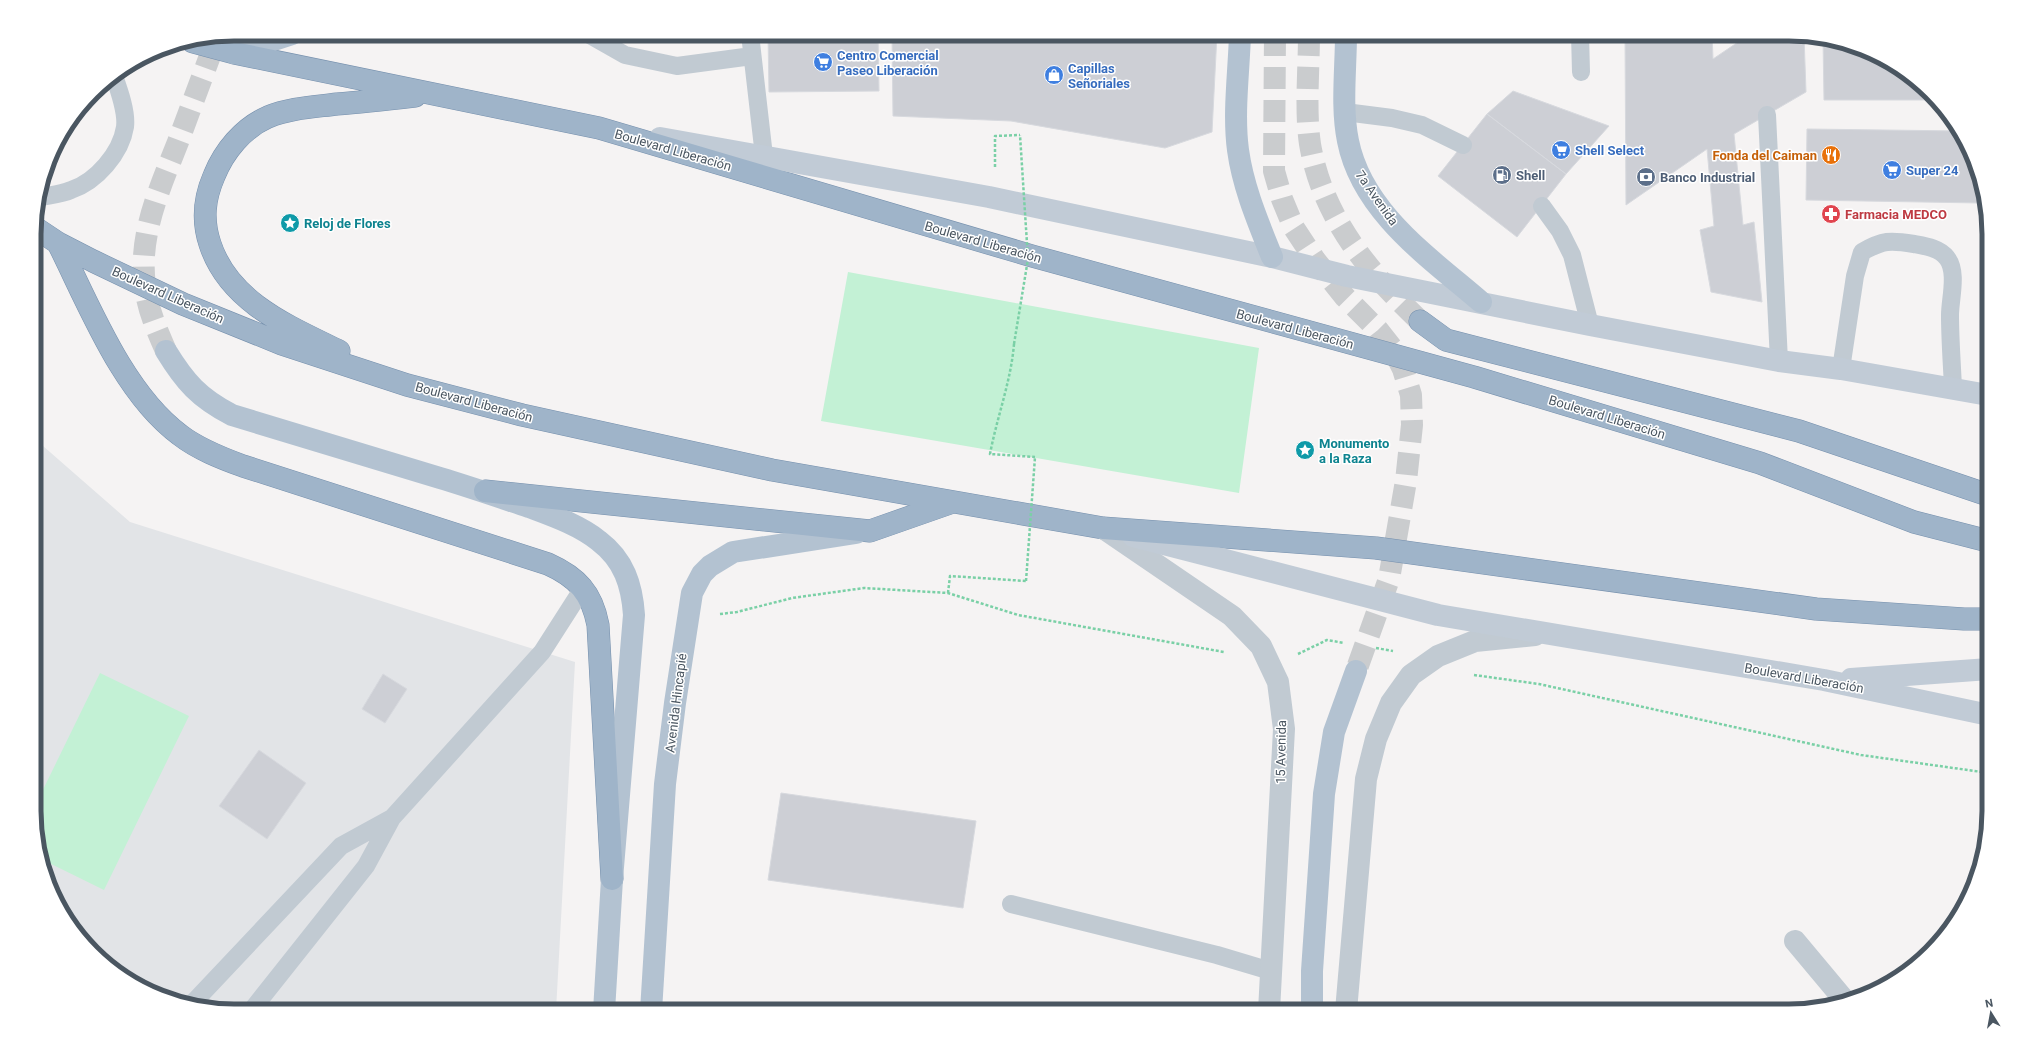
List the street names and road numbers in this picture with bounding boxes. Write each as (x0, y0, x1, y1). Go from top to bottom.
street label: Boulevard Liberación (613, 126, 733, 174)
street label: 7a Avenida (1353, 168, 1401, 228)
street label: Boulevard Liberación (923, 218, 1043, 266)
street label: Boulevard Liberación (110, 264, 226, 326)
street label: Boulevard Liberación (1235, 306, 1355, 352)
street label: Boulevard Liberación (414, 379, 534, 425)
street label: Boulevard Liberación (1547, 392, 1667, 442)
street label: Avenida Hincapié (662, 652, 690, 754)
street label: Boulevard Liberación (1743, 660, 1865, 696)
street label: 15 Avenida (1273, 720, 1289, 784)

